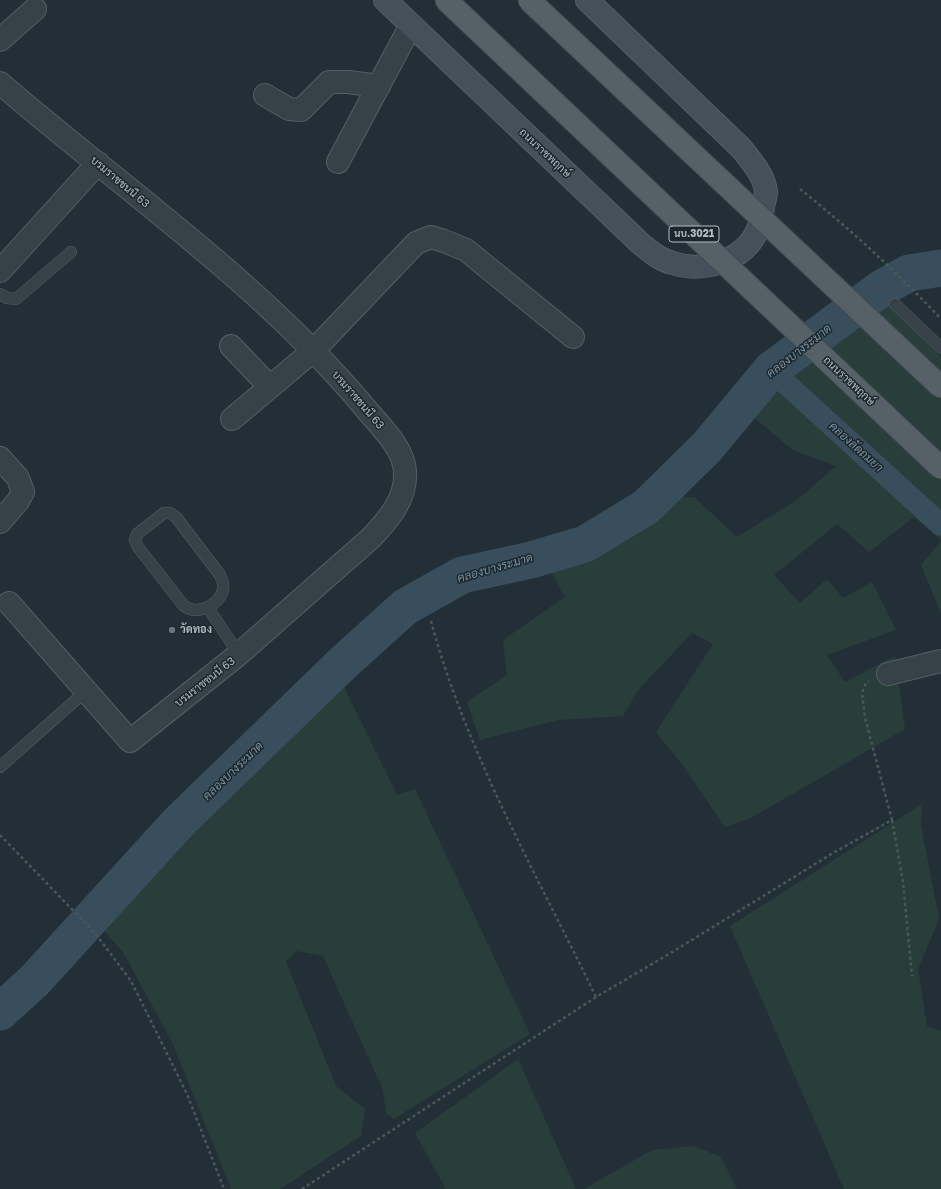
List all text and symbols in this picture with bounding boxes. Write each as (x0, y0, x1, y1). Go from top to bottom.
street label: ถนนราชพฤกษ์ (516, 126, 574, 180)
street label: บรมราชชนนี 63 (88, 153, 152, 211)
road number: นบ.3021 (669, 226, 719, 242)
water label: คลองบางระมาด (764, 321, 834, 381)
street label: ถนนราชพฤกษ์ (820, 354, 878, 408)
street label: บรมราชชนนี 63 (329, 368, 387, 432)
water label: คลองลัดถมยา (826, 419, 886, 475)
water label: คลองบางระมาด (455, 550, 535, 586)
place label: วัดทอง (180, 623, 212, 637)
marker: วัดทอง (167, 625, 177, 635)
street label: บรมราชชนนี 63 (172, 654, 238, 710)
water label: คลองบางระมาด (200, 739, 266, 803)

